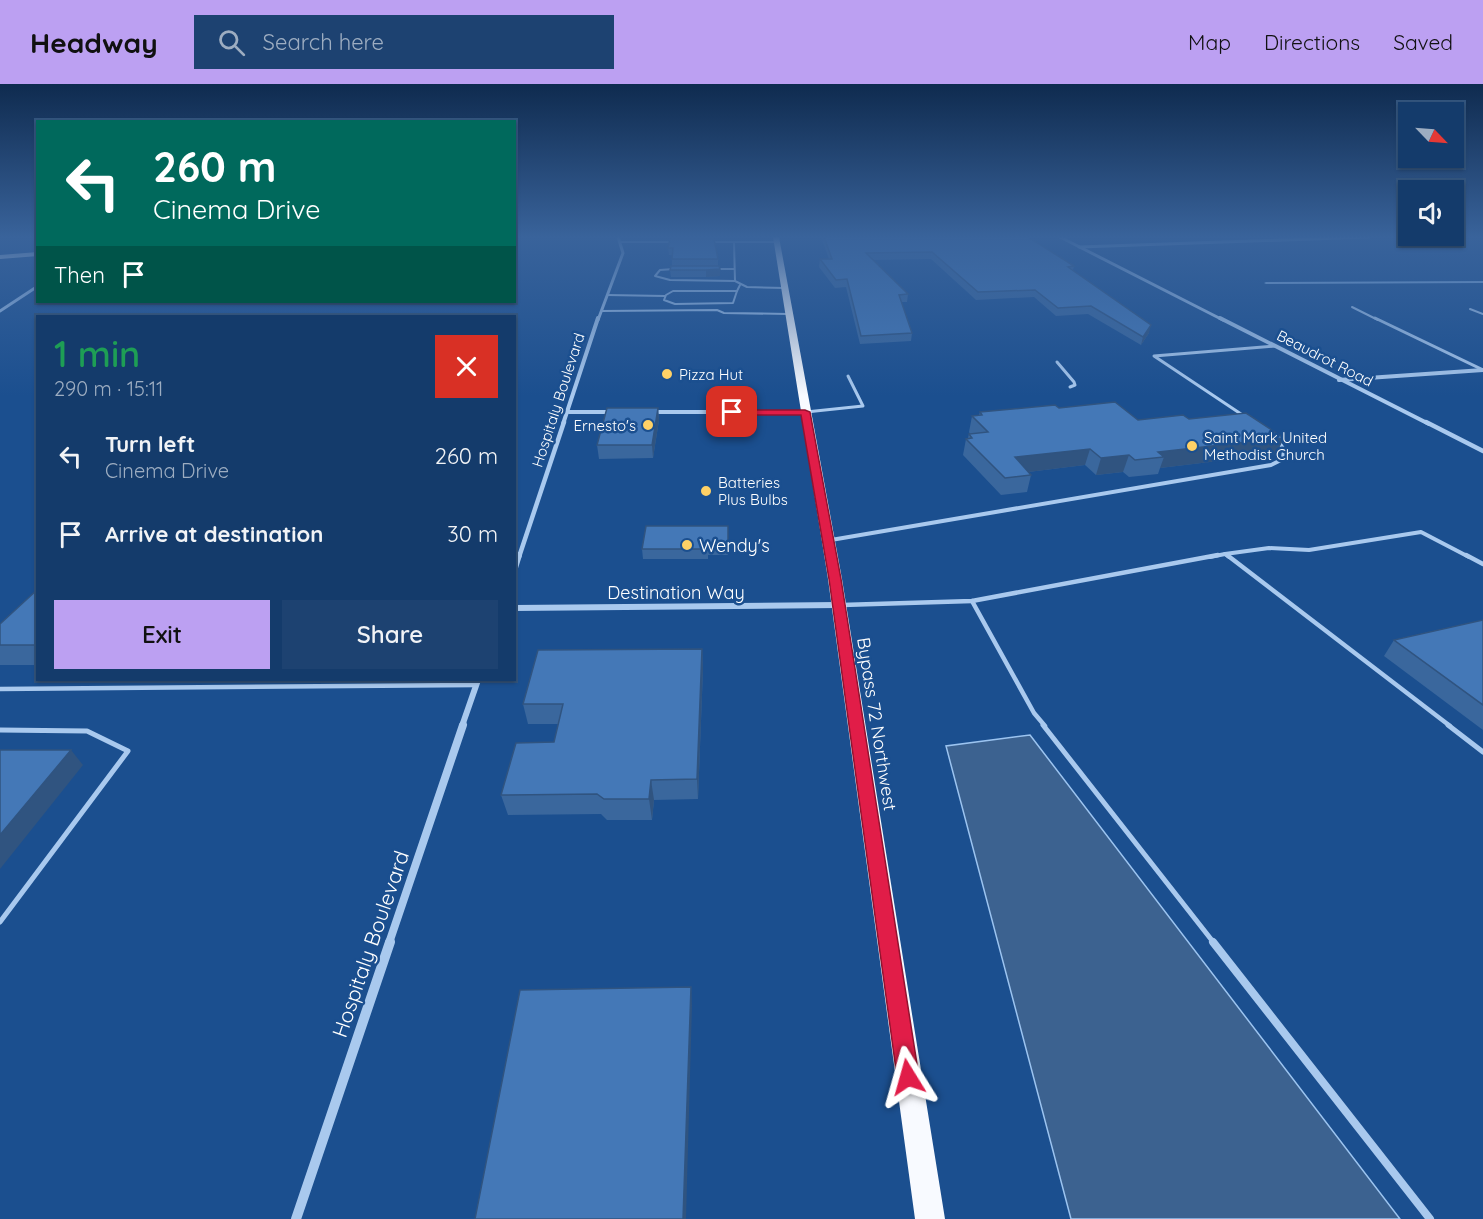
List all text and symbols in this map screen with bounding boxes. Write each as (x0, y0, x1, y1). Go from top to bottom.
search box (194, 15, 614, 69)
text: Headway (30, 25, 158, 60)
icon: search (215, 26, 248, 59)
text: Search here (263, 28, 384, 56)
text: Map (1188, 29, 1231, 55)
text: Directions (1264, 29, 1360, 55)
text: Saved (1393, 29, 1453, 55)
north arrow (1398, 102, 1464, 168)
map controls (1398, 102, 1464, 246)
text: 260 m (153, 140, 276, 193)
icon: left (54, 144, 132, 222)
button: sound (1398, 180, 1464, 246)
text: Cinema Drive (153, 192, 321, 226)
icon: arrive (117, 258, 150, 291)
text: Then (54, 261, 105, 289)
street label: Beaudrot Road (1274, 326, 1376, 390)
text: 1 min (54, 331, 140, 376)
street label: Hospitaly Boulevard (527, 331, 589, 469)
button: close (435, 335, 498, 398)
place label: Pizza Hut (679, 365, 743, 384)
marker: Pizza Hut (660, 367, 674, 381)
text: 290 m · 15:11 (54, 376, 164, 401)
pin (706, 386, 757, 437)
icon: arrive (715, 395, 748, 428)
place label: Ernesto's (574, 416, 636, 435)
marker: Ernesto's (641, 418, 655, 432)
place label: Saint Mark United Methodist Church (1204, 428, 1327, 464)
text: Turn left (105, 430, 195, 458)
marker: Saint Mark United Methodist Church (1185, 439, 1199, 453)
icon: left (54, 440, 87, 473)
text: 260 m (435, 442, 498, 470)
text: Cinema Drive (105, 458, 229, 483)
place label: Batteries Plus Bulbs (718, 473, 788, 509)
marker: Batteries Plus Bulbs (699, 484, 713, 498)
icon: arrive (54, 518, 87, 551)
text: Arrive at destination (105, 520, 323, 548)
text: 30 m (447, 520, 498, 548)
place label: Wendy's (699, 534, 770, 557)
marker: Wendy's (680, 538, 694, 552)
street label: Destination Way (607, 581, 745, 604)
button: Exit (54, 600, 270, 669)
button: Share (282, 600, 498, 669)
street label: Bypass 72 Northwest (852, 636, 902, 812)
street label: Hospitaly Boulevard (326, 847, 414, 1041)
position arrow (876, 1045, 940, 1109)

